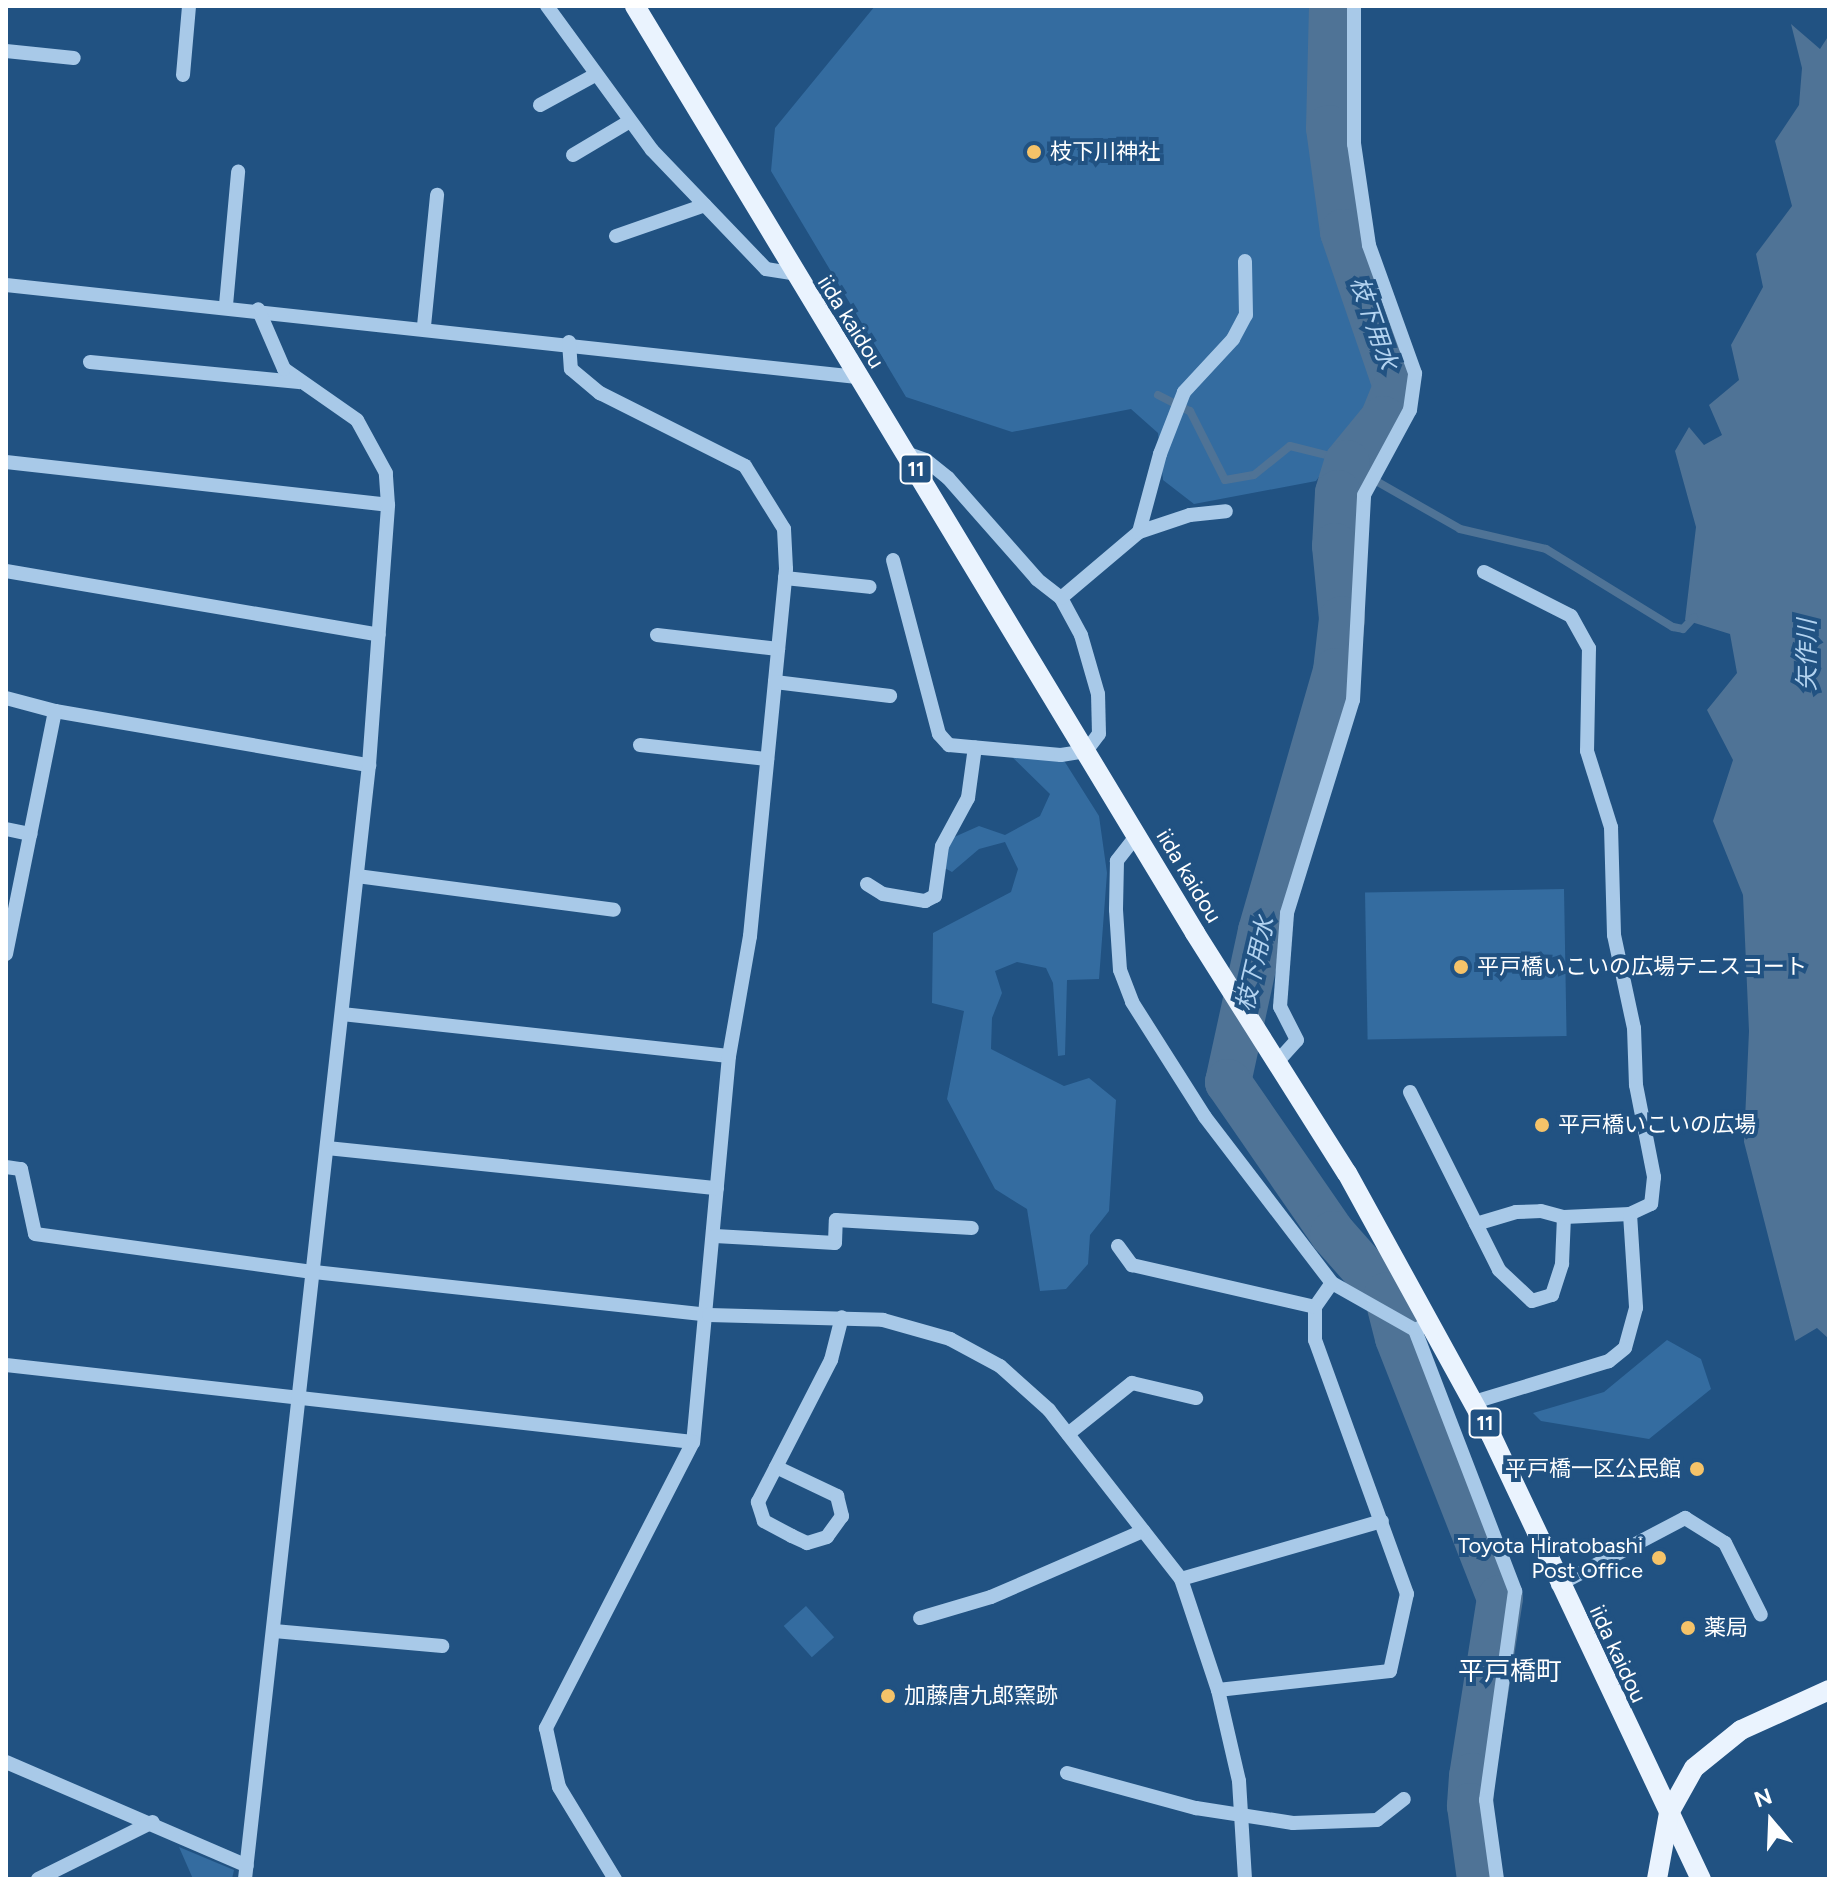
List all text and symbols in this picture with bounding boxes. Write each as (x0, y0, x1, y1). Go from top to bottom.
place label: 枝下川神社 (1050, 139, 1160, 165)
marker: 枝下川神社 (1025, 143, 1043, 161)
street label: iida kaidou (812, 271, 890, 373)
water label: 枝下用水 (1345, 273, 1403, 373)
road number: 11 (898, 453, 934, 485)
water label: 矢作川 (1793, 619, 1821, 691)
street label: iida kaidou (1151, 824, 1227, 928)
water label: 枝下用水 (1230, 914, 1280, 1014)
place label: 平戸橋いこいの広場テニスコート (1477, 954, 1807, 980)
marker: 平戸橋いこいの広場テニスコート (1452, 958, 1470, 976)
place label: 平戸橋いこいの広場 (1558, 1112, 1756, 1138)
marker: 平戸橋いこいの広場 (1533, 1116, 1551, 1134)
road number: 11 (1467, 1407, 1503, 1439)
place label: 平戸橋一区公民館 (1505, 1456, 1681, 1482)
marker: 平戸橋一区公民館 (1688, 1460, 1706, 1478)
place label: Toyota Hiratobashi Post Office (1458, 1532, 1643, 1584)
marker: Toyota Hiratobashi Post Office (1650, 1549, 1668, 1567)
street label: iida kaidou (1584, 1601, 1652, 1707)
place label: 薬局 (1704, 1615, 1748, 1641)
marker: 薬局 (1679, 1619, 1697, 1637)
district label: 平戸橋町 (1458, 1656, 1562, 1688)
place label: 加藤唐九郎窯跡 (904, 1683, 1058, 1709)
marker: 加藤唐九郎窯跡 (879, 1687, 897, 1705)
north arrow (1731, 1781, 1811, 1861)
text: N (1751, 1782, 1775, 1813)

